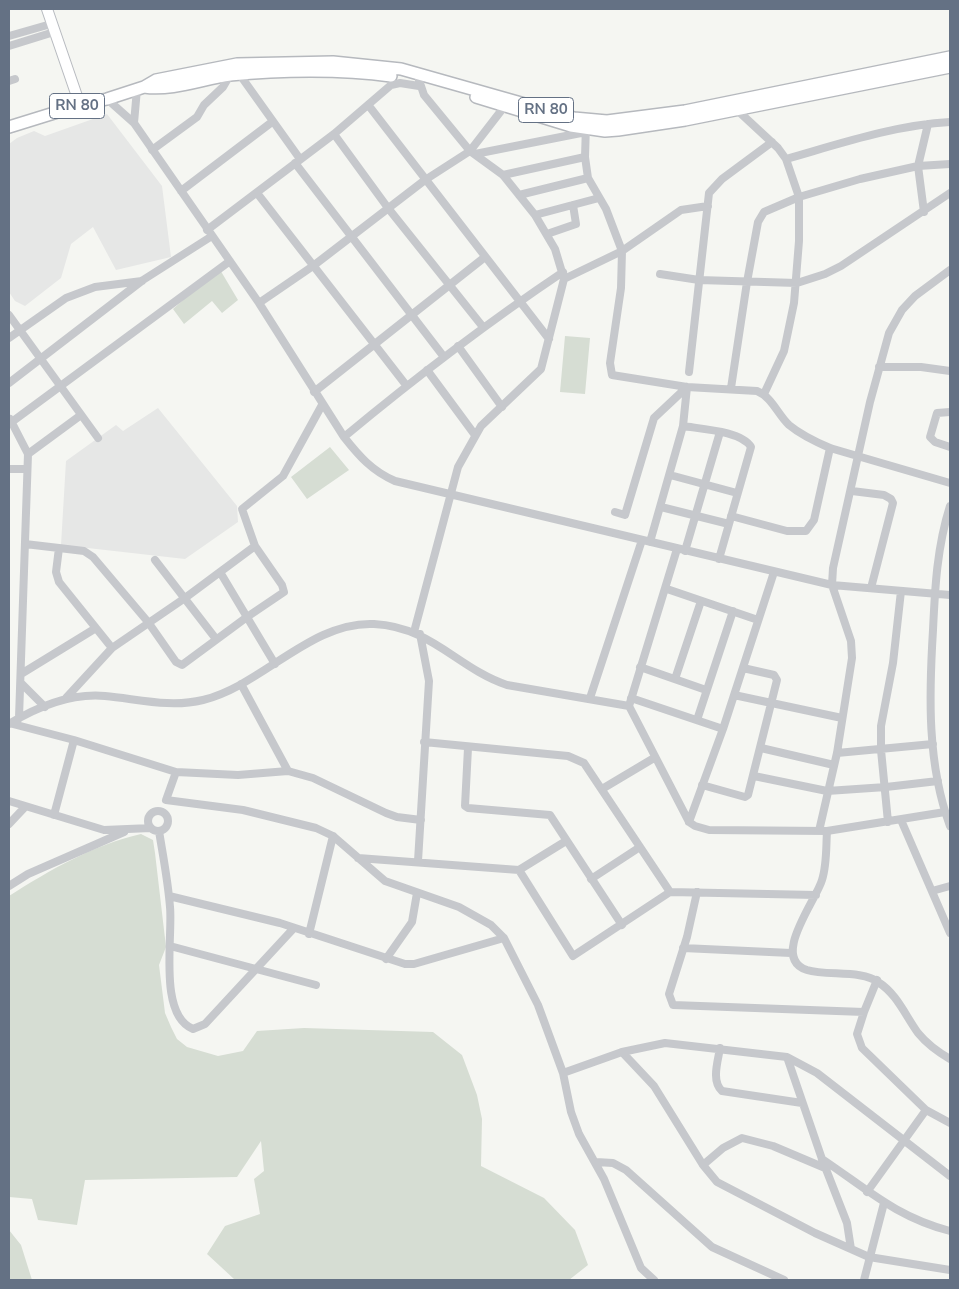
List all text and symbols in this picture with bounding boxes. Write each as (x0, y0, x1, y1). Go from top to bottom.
road number: RN 80 (50, 94, 104, 118)
road number: RN 80 (518, 98, 574, 122)

